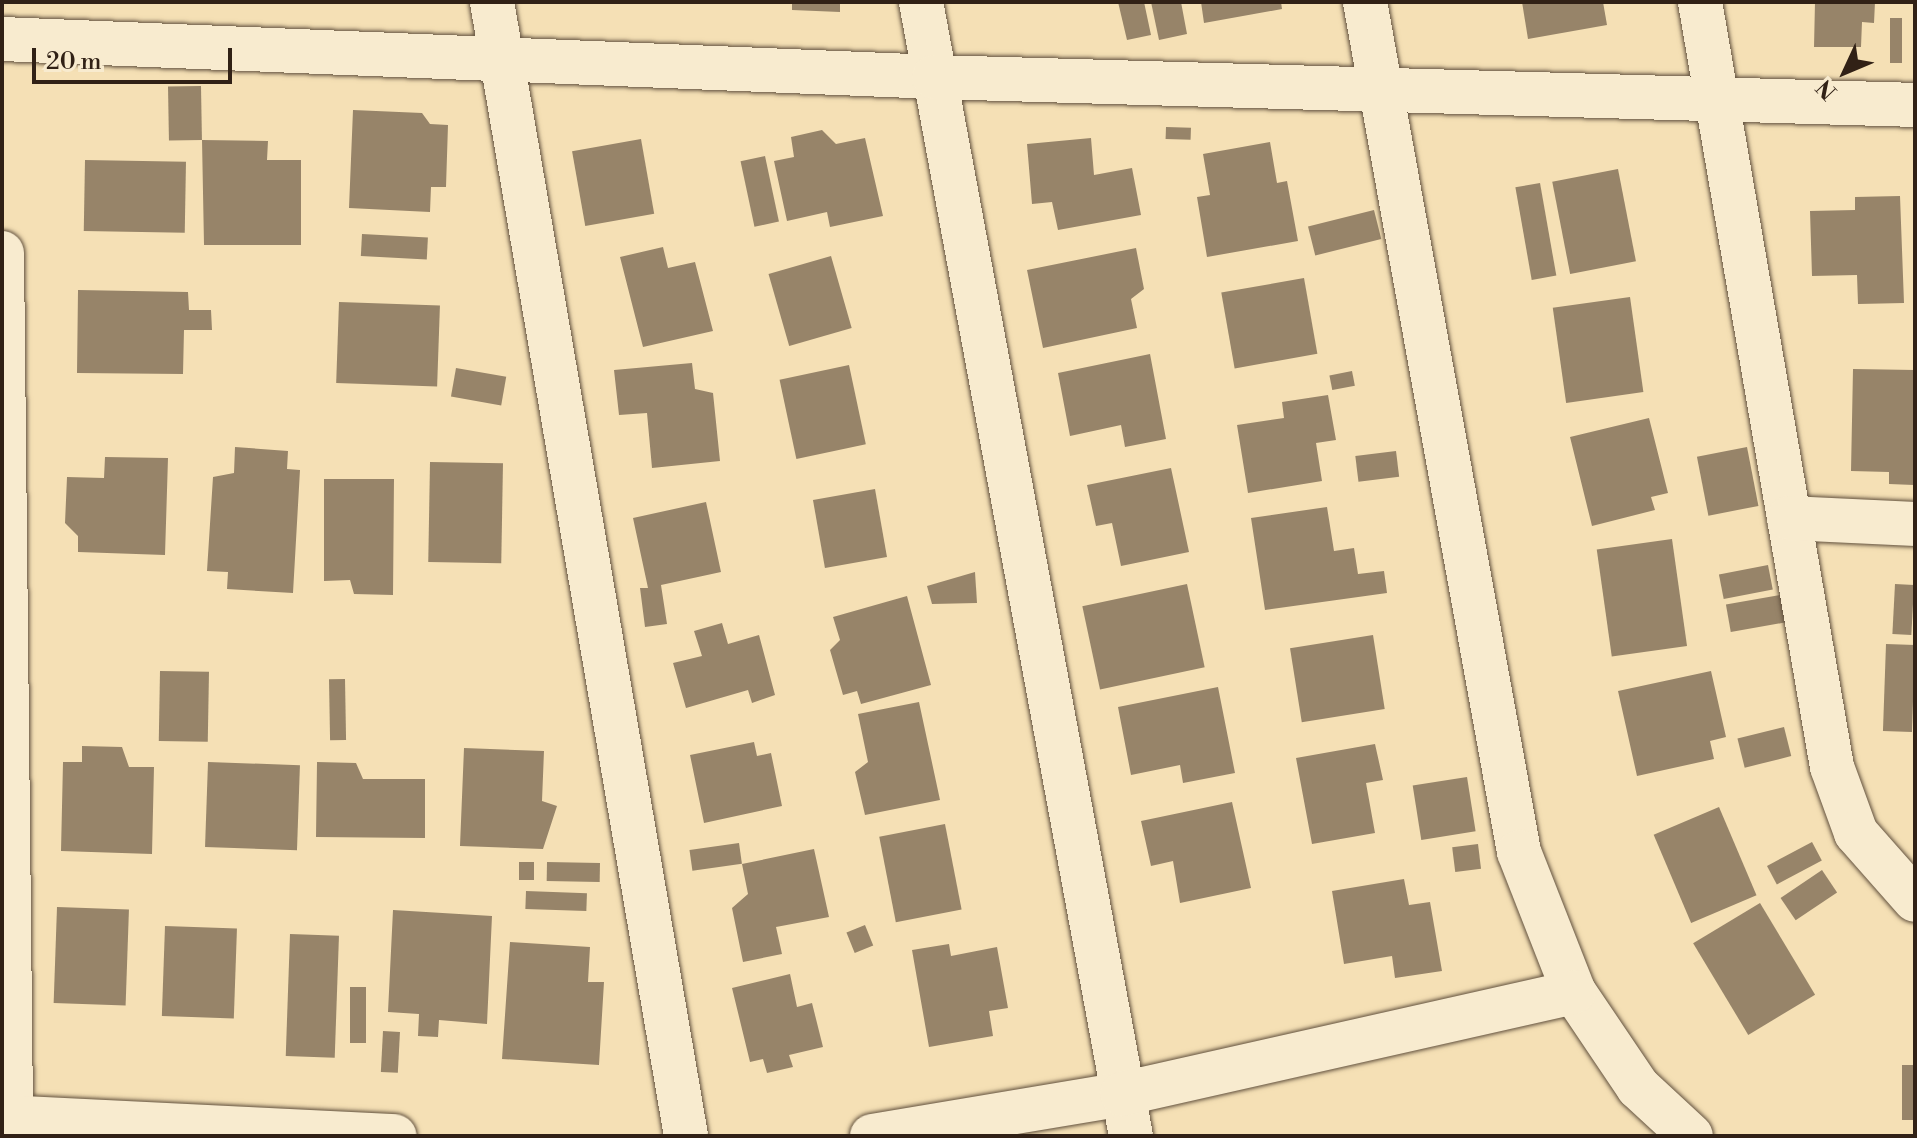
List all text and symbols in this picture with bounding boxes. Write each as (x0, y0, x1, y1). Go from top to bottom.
scale bar (36, 32, 236, 82)
north arrow (1805, 32, 1885, 112)
text: 20 m (46, 47, 102, 77)
text: N (1812, 73, 1843, 105)

